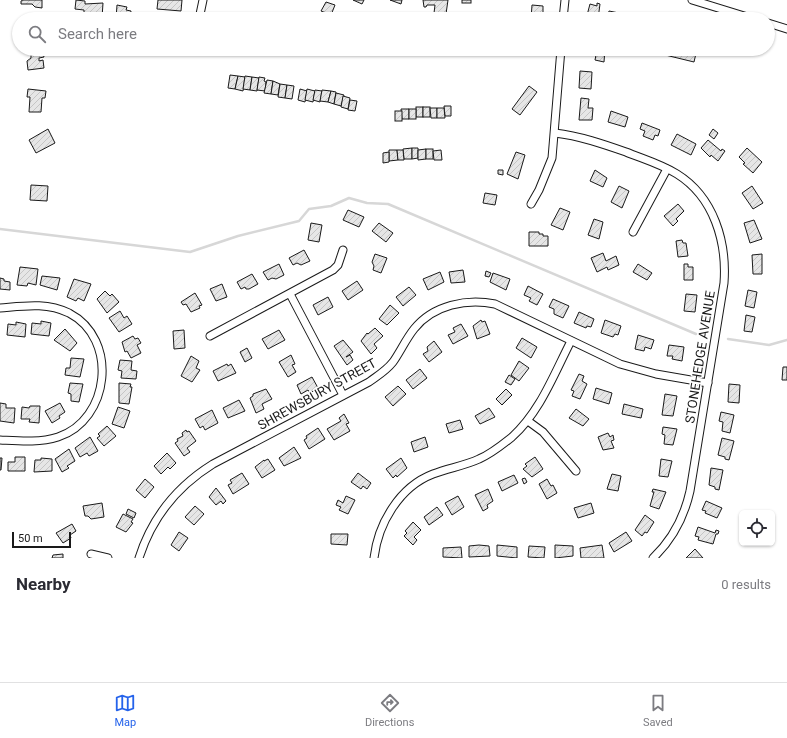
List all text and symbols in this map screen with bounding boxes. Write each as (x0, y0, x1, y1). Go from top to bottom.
search box (12, 12, 775, 56)
icon: search (26, 23, 48, 45)
text: Search here (58, 25, 137, 43)
street label: STONEHEDGE AVENUE (682, 290, 718, 424)
street label: SHREWSBURY STREET (255, 355, 379, 433)
map controls (739, 510, 775, 546)
button: locate (739, 510, 775, 546)
scale bar (12, 530, 71, 549)
text: 50 m (18, 532, 43, 545)
text: Nearby (16, 574, 71, 594)
text: 0 results (721, 577, 771, 592)
tab: Map (114, 692, 136, 729)
tab: Directions (365, 692, 414, 729)
tab: Saved (643, 692, 673, 729)

